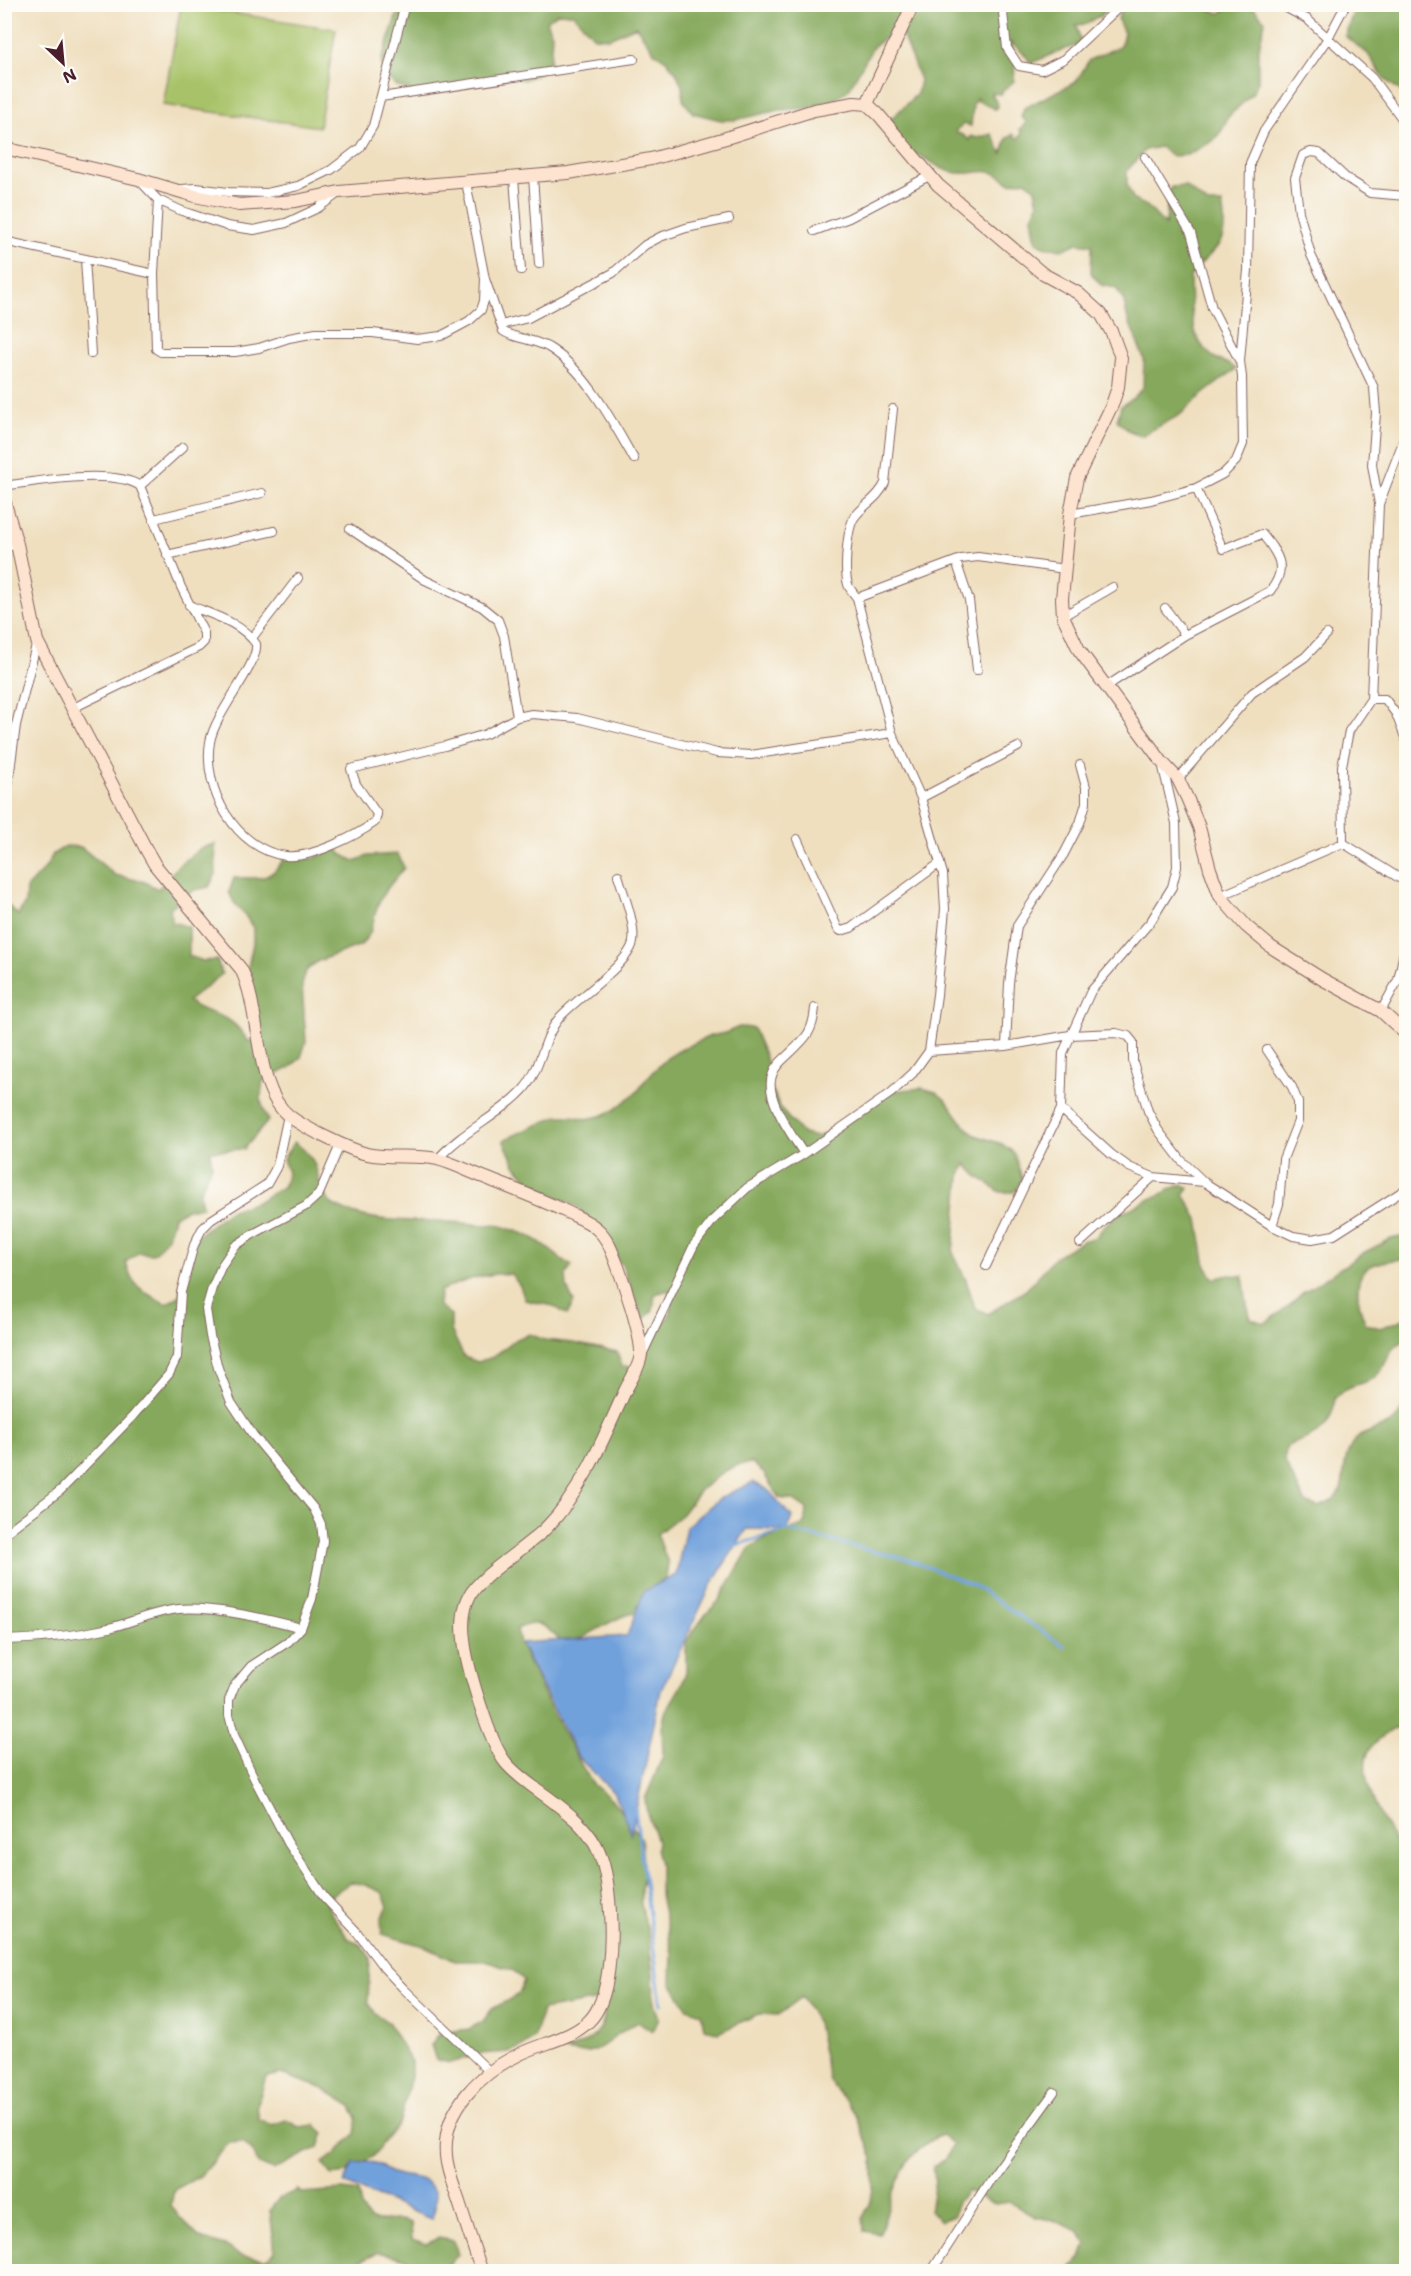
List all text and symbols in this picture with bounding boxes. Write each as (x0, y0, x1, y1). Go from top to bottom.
north arrow (33, 33, 93, 93)
text: N (59, 64, 80, 88)

